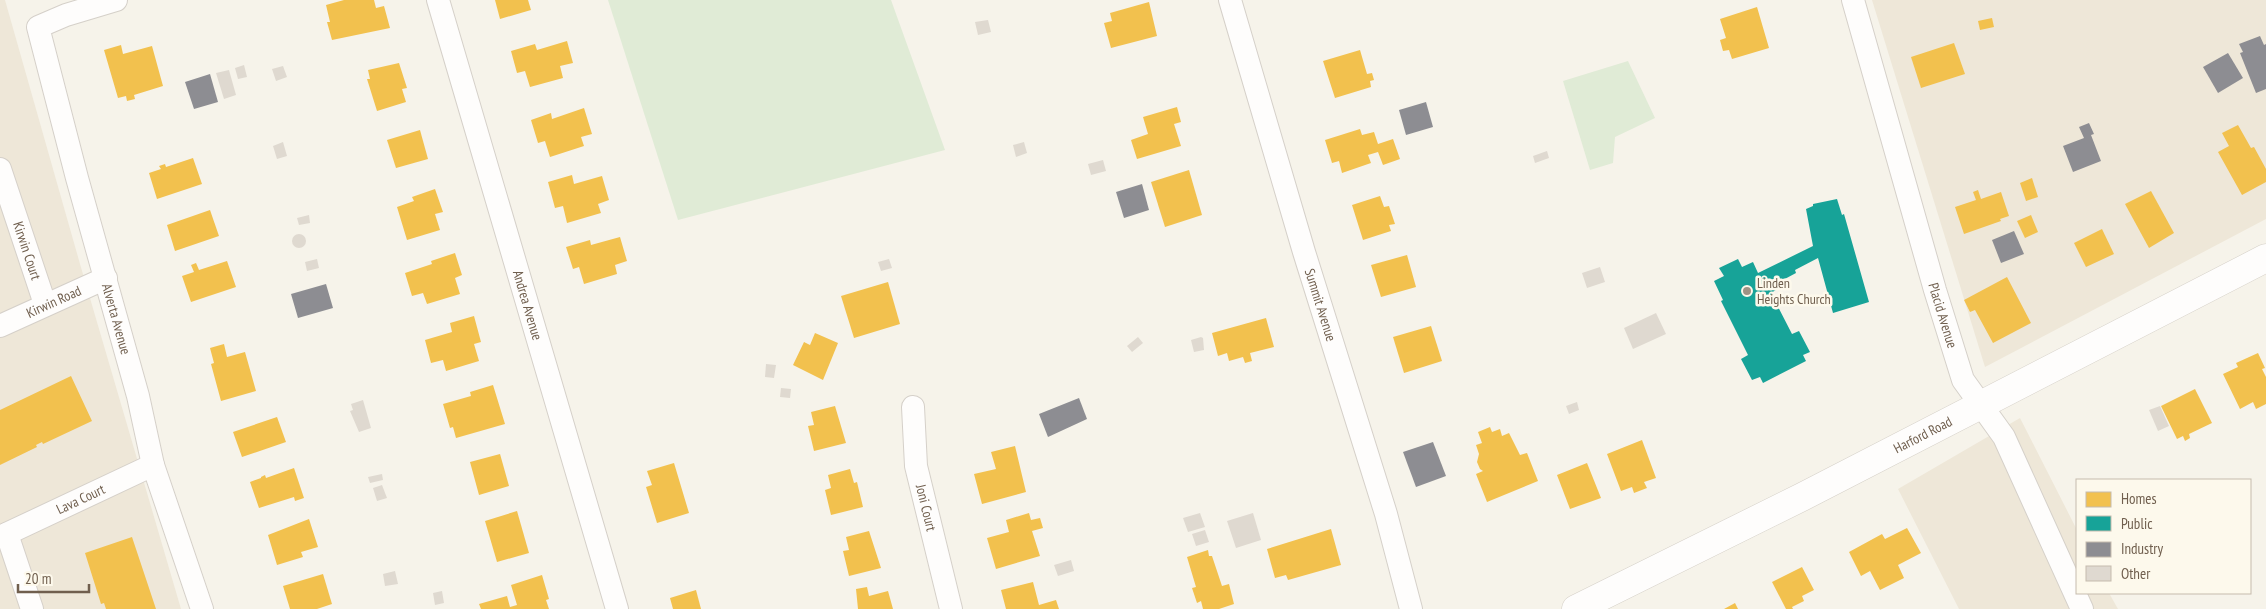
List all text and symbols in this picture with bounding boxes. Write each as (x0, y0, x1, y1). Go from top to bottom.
street label: Kirwin Court (9, 219, 45, 282)
street label: Summit Avenue (1301, 266, 1340, 344)
street label: Andrea Avenue (509, 268, 547, 342)
place label: Linden Heights Church (1757, 274, 1831, 308)
street label: Kirwin Road (24, 281, 84, 322)
street label: Alverta Avenue (98, 281, 135, 357)
street label: Placid Avenue (1924, 281, 1962, 350)
marker: Linden Heights Church (1741, 285, 1753, 297)
street label: Harford Road (1890, 412, 1955, 457)
legend (2076, 479, 2251, 594)
street label: Lava Court (53, 480, 108, 518)
street label: Joni Court (912, 481, 941, 533)
text: Homes (2121, 489, 2157, 508)
text: Public (2121, 514, 2153, 533)
text: Industry (2121, 539, 2163, 558)
scale bar (18, 562, 89, 594)
text: Other (2121, 564, 2151, 583)
text: 20 m (25, 569, 51, 588)

